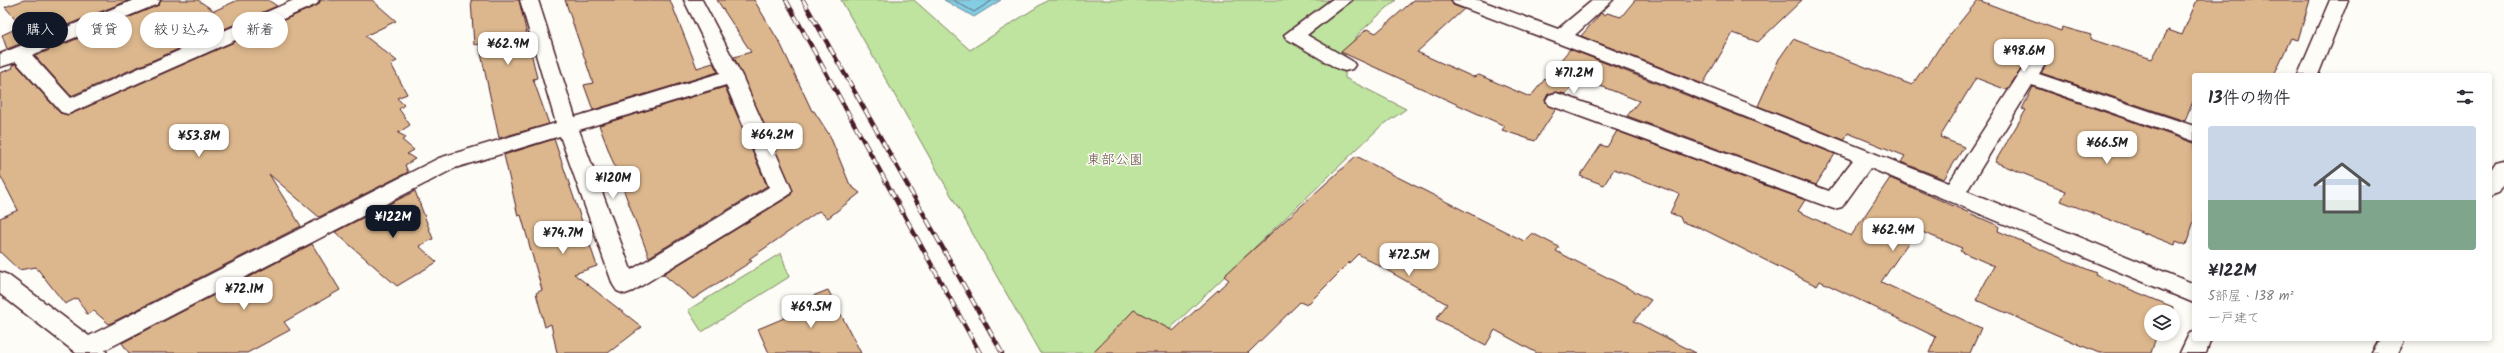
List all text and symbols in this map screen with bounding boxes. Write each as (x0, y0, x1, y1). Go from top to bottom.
chip: 購入 (12, 12, 68, 48)
chip: 賃貸 (76, 12, 132, 48)
chip: 絞り込み (140, 12, 224, 48)
chip: 新着 (232, 12, 288, 48)
pin: ¥62.9M (475, 32, 541, 66)
text: ¥62.9M (487, 34, 529, 55)
pin: ¥98.6M (1991, 39, 2057, 73)
text: ¥98.6M (2003, 41, 2045, 62)
pin: ¥71.2M (1541, 61, 1607, 95)
text: ¥71.2M (1555, 63, 1593, 84)
text: 13件の物件 (2208, 85, 2290, 112)
icon: filters (2454, 86, 2476, 108)
pin: ¥64.2M (739, 123, 805, 157)
pin: ¥53.8M (166, 124, 232, 158)
text: ¥64.2M (751, 125, 793, 146)
text: ¥53.8M (178, 126, 220, 147)
pin: ¥66.5M (2074, 131, 2140, 165)
text: ¥66.5M (2086, 133, 2128, 154)
park label: 東部公園 (1087, 149, 1143, 171)
icon: home (2306, 152, 2378, 224)
pin: ¥120M (585, 166, 641, 200)
text: ¥120M (595, 168, 631, 189)
pin: ¥122M (365, 205, 421, 239)
text: ¥122M (375, 207, 411, 228)
pin: ¥62.4M (1860, 218, 1926, 252)
text: ¥62.4M (1872, 220, 1914, 241)
pin: ¥74.7M (530, 221, 596, 255)
text: ¥74.7M (543, 223, 583, 244)
pin: ¥72.5M (1376, 243, 1442, 277)
text: ¥72.5M (1388, 245, 1430, 266)
text: ¥122M (2208, 258, 2256, 285)
pin: ¥72.1M (211, 277, 277, 311)
text: ¥72.1M (225, 279, 263, 300)
text: 5部屋 · 138 m² (2208, 286, 2293, 307)
pin: ¥69.5M (778, 295, 844, 329)
text: ¥69.5M (790, 297, 832, 318)
map controls (2144, 305, 2180, 341)
button: layers (2144, 305, 2180, 341)
text: 一戸建て (2208, 308, 2260, 329)

